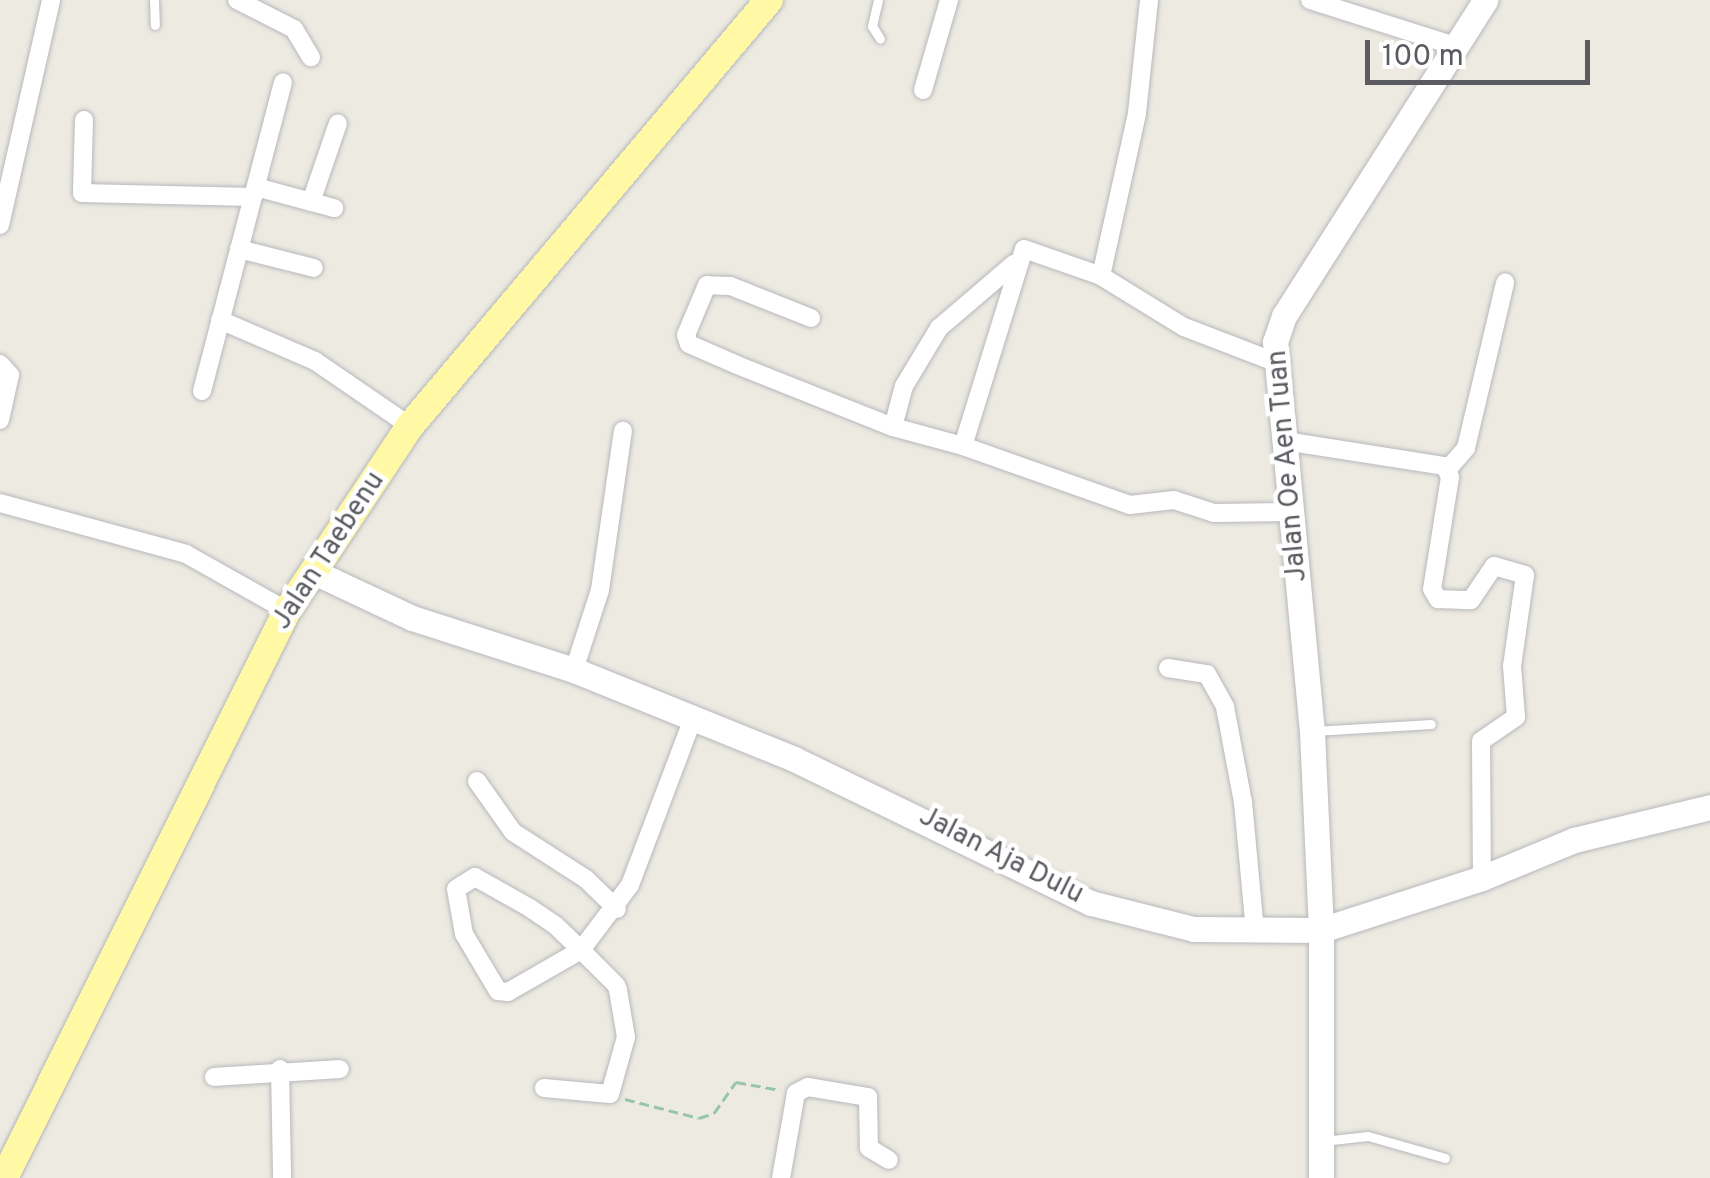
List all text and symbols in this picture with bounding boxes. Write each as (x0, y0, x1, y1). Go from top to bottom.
scale bar (1370, 20, 1595, 82)
text: 100 m (1382, 39, 1464, 76)
street label: Jalan Oe Aen Tuan (1261, 347, 1315, 585)
street label: Jalan Taebenu (265, 465, 393, 637)
street label: Jalan Aja Dulu (913, 800, 1089, 912)

